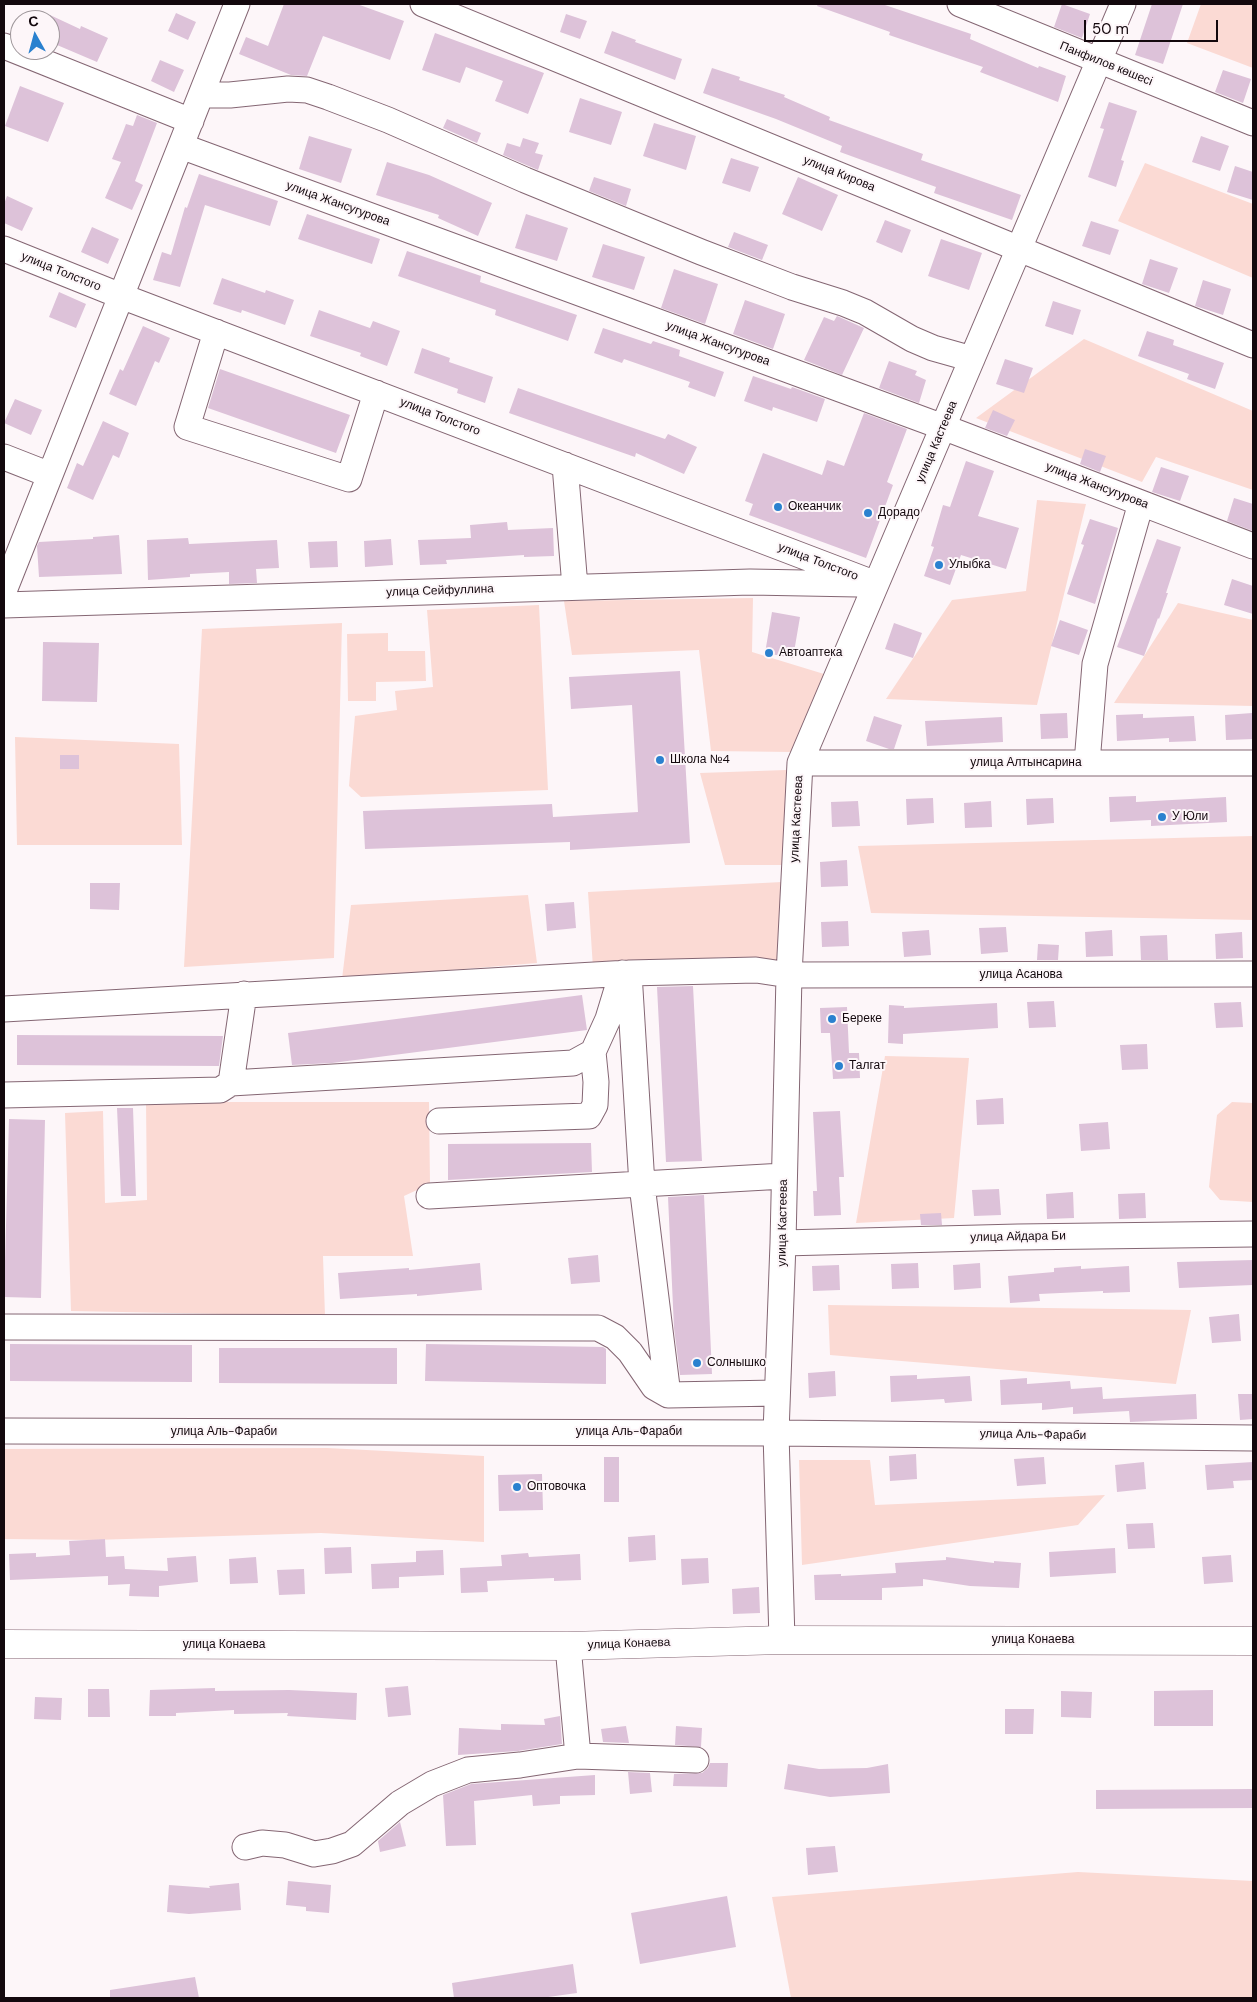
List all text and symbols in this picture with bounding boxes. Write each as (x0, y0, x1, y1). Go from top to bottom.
north arrow (10, 10, 60, 60)
scale bar (1087, 10, 1221, 42)
text: С (27, 12, 39, 31)
text: 50 m (1092, 19, 1129, 39)
street label: Панфилов көшесі (1058, 39, 1154, 89)
street label: улица Кирова (801, 153, 877, 195)
street label: улица Жансугурова (284, 179, 392, 229)
street label: улица Толстого (19, 249, 103, 295)
street label: улица Жансугурова (664, 319, 772, 369)
street label: улица Толстого (398, 395, 482, 439)
street label: улица Кастеева (913, 399, 961, 485)
street label: улица Жансугурова (1043, 460, 1151, 512)
place label: Океанчик (788, 500, 841, 514)
marker: Океанчик (772, 501, 784, 513)
place label: Дорадо (878, 506, 920, 520)
marker: Дорадо (862, 507, 874, 519)
street label: улица Толстого (776, 540, 860, 584)
place label: Улыбка (949, 558, 991, 572)
marker: Улыбка (933, 559, 945, 571)
street label: улица Сейфуллина (386, 582, 494, 600)
place label: Автоаптека (779, 646, 843, 660)
marker: Автоаптека (763, 647, 775, 659)
place label: Школа №4 (670, 753, 730, 767)
marker: Школа №4 (654, 754, 666, 766)
street label: улица Алтынсарина (970, 756, 1082, 770)
street label: улица Кастеева (788, 775, 806, 863)
place label: У Юли (1172, 810, 1208, 824)
marker: У Юли (1156, 811, 1168, 823)
street label: улица Асанова (979, 968, 1063, 982)
place label: Береке (842, 1012, 882, 1026)
marker: Береке (826, 1013, 838, 1025)
place label: Талгат (849, 1059, 885, 1073)
marker: Талгат (833, 1060, 845, 1072)
street label: улица Кастеева (775, 1179, 791, 1267)
street label: улица Айдара Би (970, 1229, 1066, 1245)
place label: Солнышко (707, 1356, 766, 1370)
marker: Солнышко (691, 1357, 703, 1369)
street label: улица Аль-Фараби (171, 1425, 277, 1439)
street label: улица Аль-Фараби (576, 1425, 682, 1439)
street label: улица Аль-Фараби (980, 1427, 1086, 1443)
place label: Оптовочка (527, 1480, 586, 1494)
marker: Оптовочка (511, 1481, 523, 1493)
street label: улица Конаева (992, 1633, 1074, 1647)
street label: улица Конаева (587, 1635, 671, 1653)
street label: улица Конаева (183, 1638, 265, 1652)

